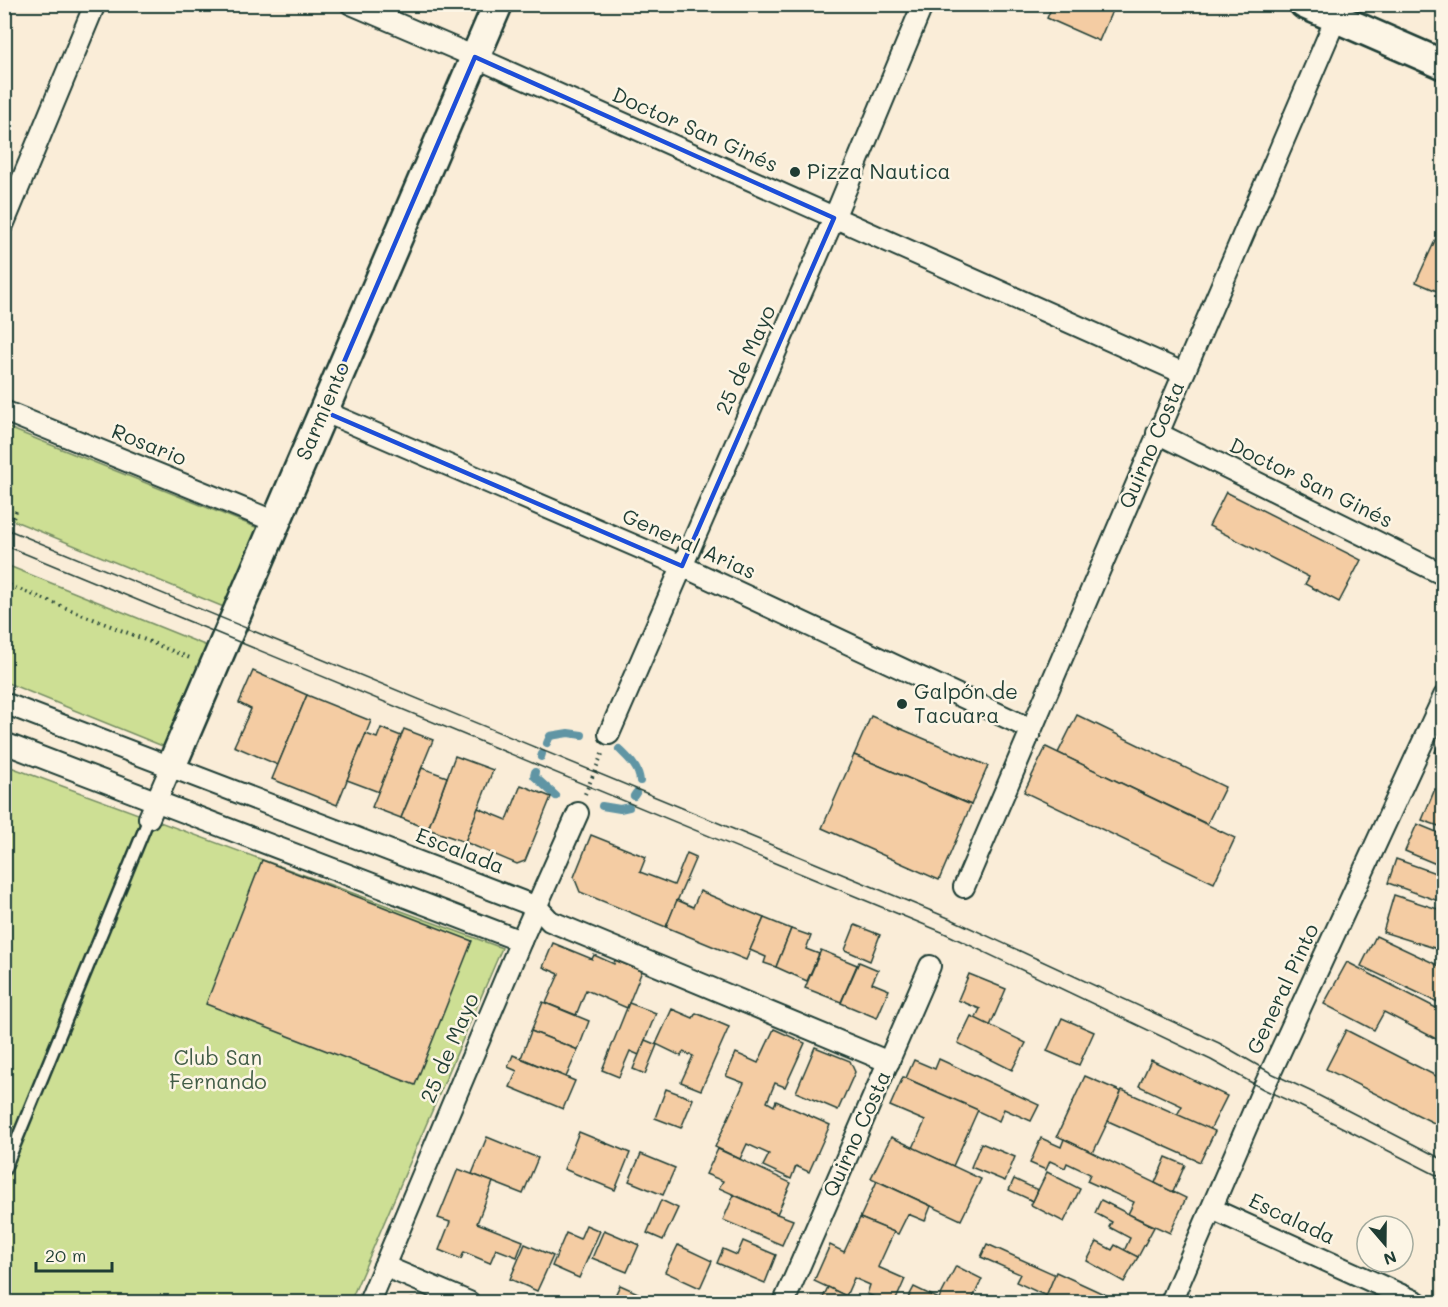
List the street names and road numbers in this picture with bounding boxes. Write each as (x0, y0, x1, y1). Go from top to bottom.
street label: Doctor San Ginés (608, 80, 783, 177)
street label: 25 de Mayo (709, 300, 781, 418)
street label: Sarmiento (289, 357, 355, 464)
street label: Quirno Costa (1112, 377, 1190, 512)
street label: Rosario (108, 416, 191, 471)
street label: Doctor San Ginés (1225, 430, 1398, 533)
street label: General Arias (619, 501, 761, 584)
street label: Escalada (413, 820, 509, 879)
street label: General Pinto (1240, 919, 1324, 1058)
street label: 25 de Mayo (413, 988, 484, 1107)
street label: Quirno Costa (816, 1066, 896, 1201)
street label: Escalada (1245, 1186, 1340, 1249)

